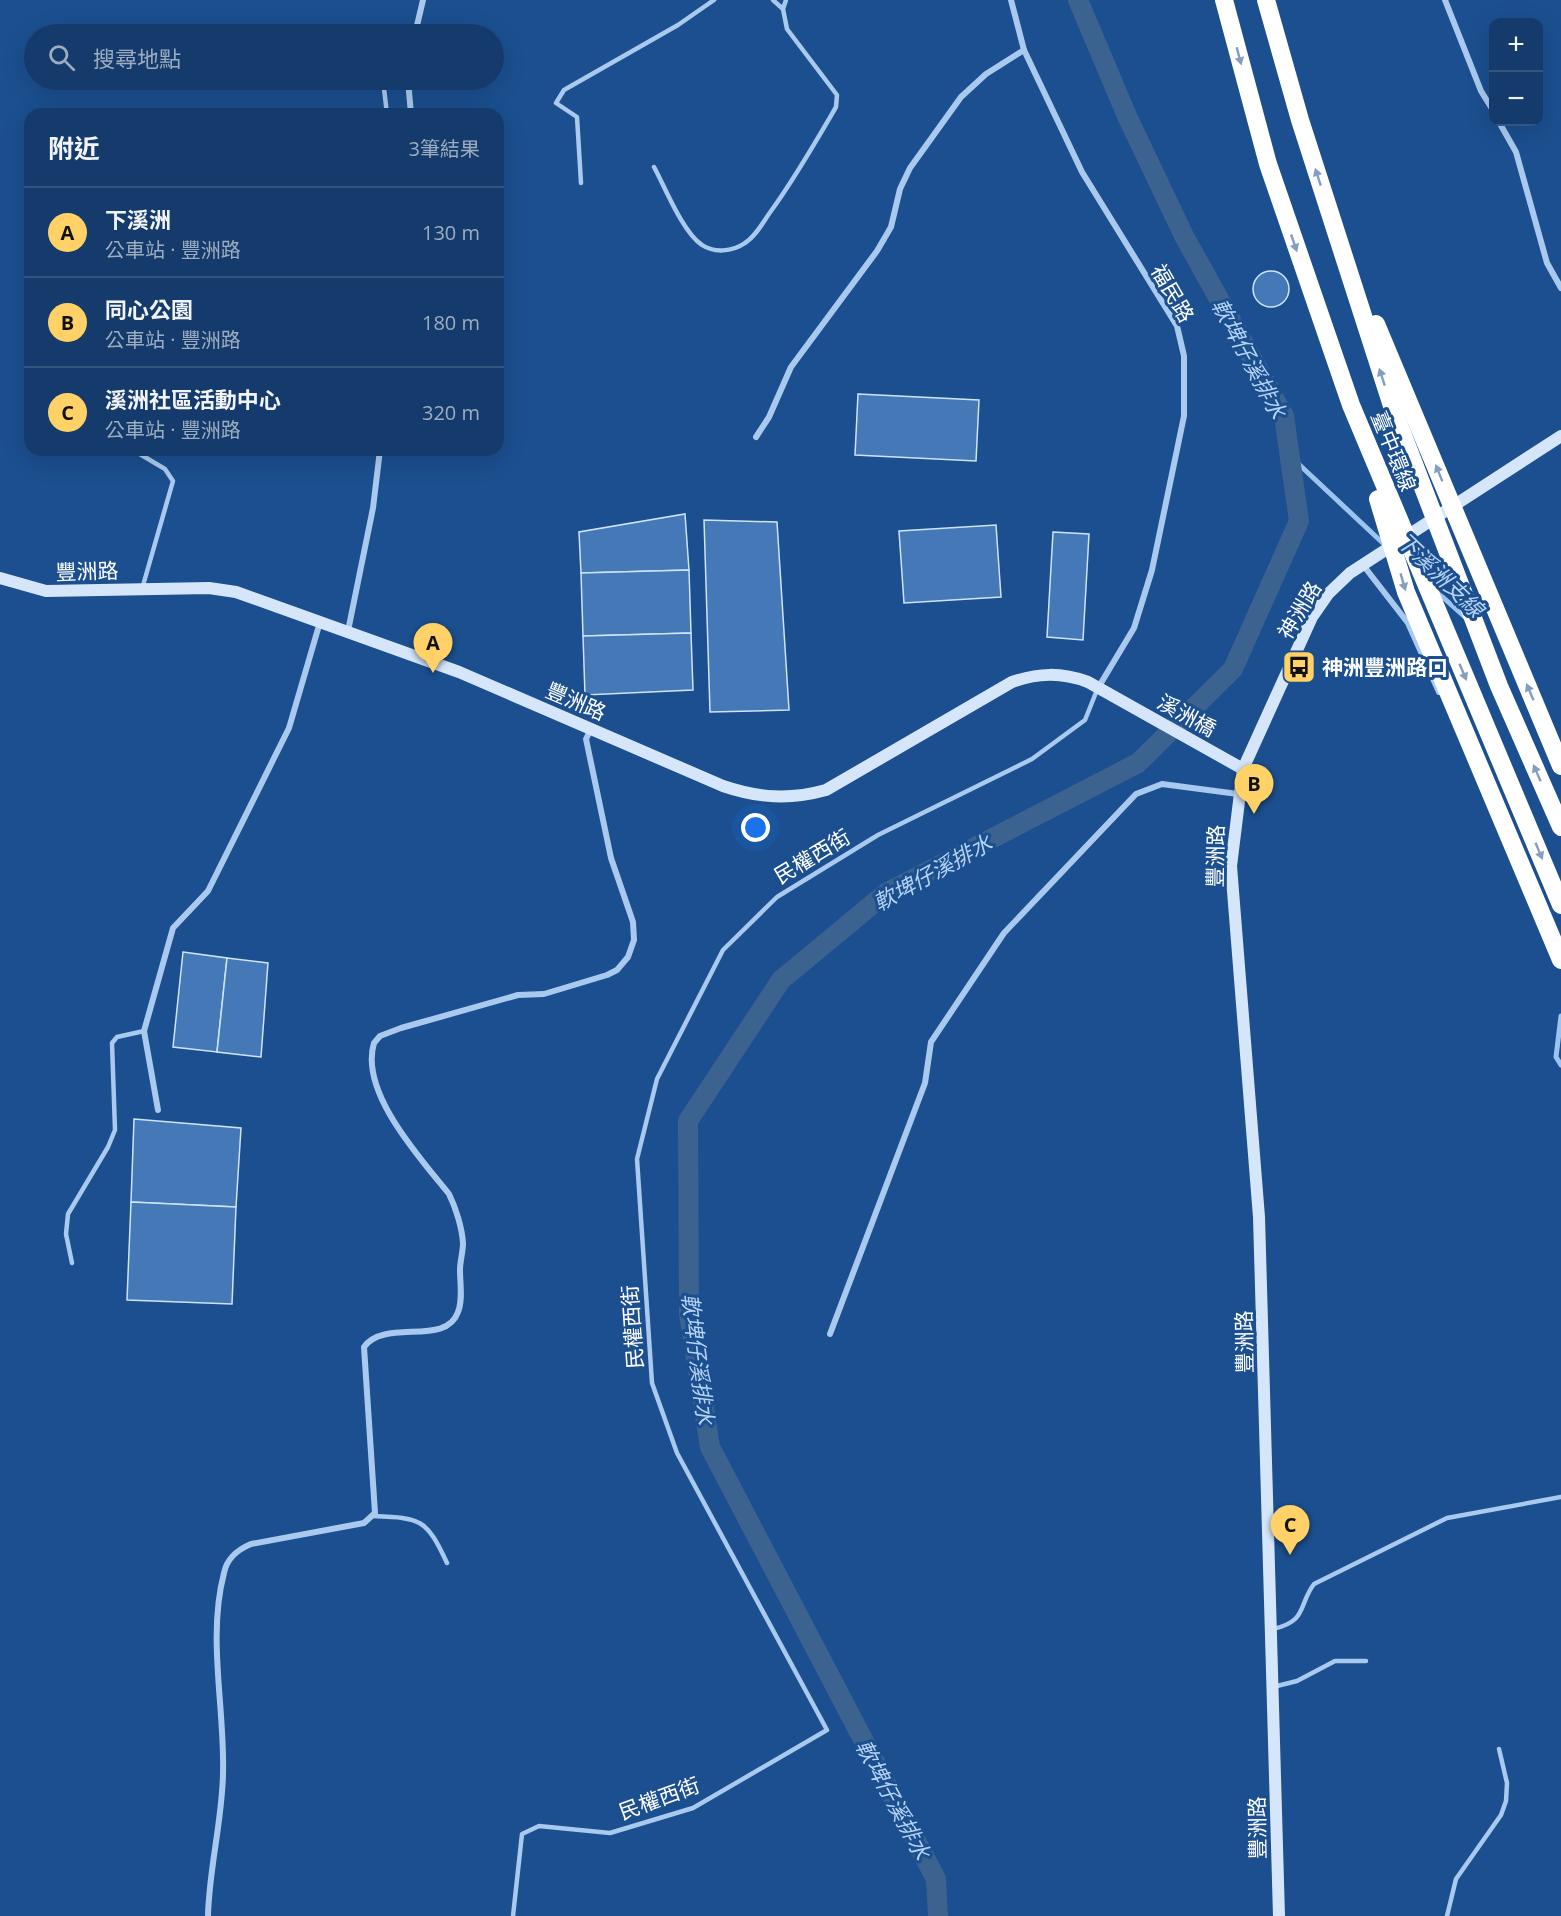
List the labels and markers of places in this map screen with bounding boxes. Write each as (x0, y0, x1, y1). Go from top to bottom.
pin: A (414, 624, 452, 673)
bus stop icon: 神洲豐洲路口 (1281, 649, 1317, 685)
place label: 神洲豐洲路口 (1322, 653, 1448, 681)
pin: B (1234, 764, 1274, 814)
pin: C (1270, 1506, 1310, 1555)

